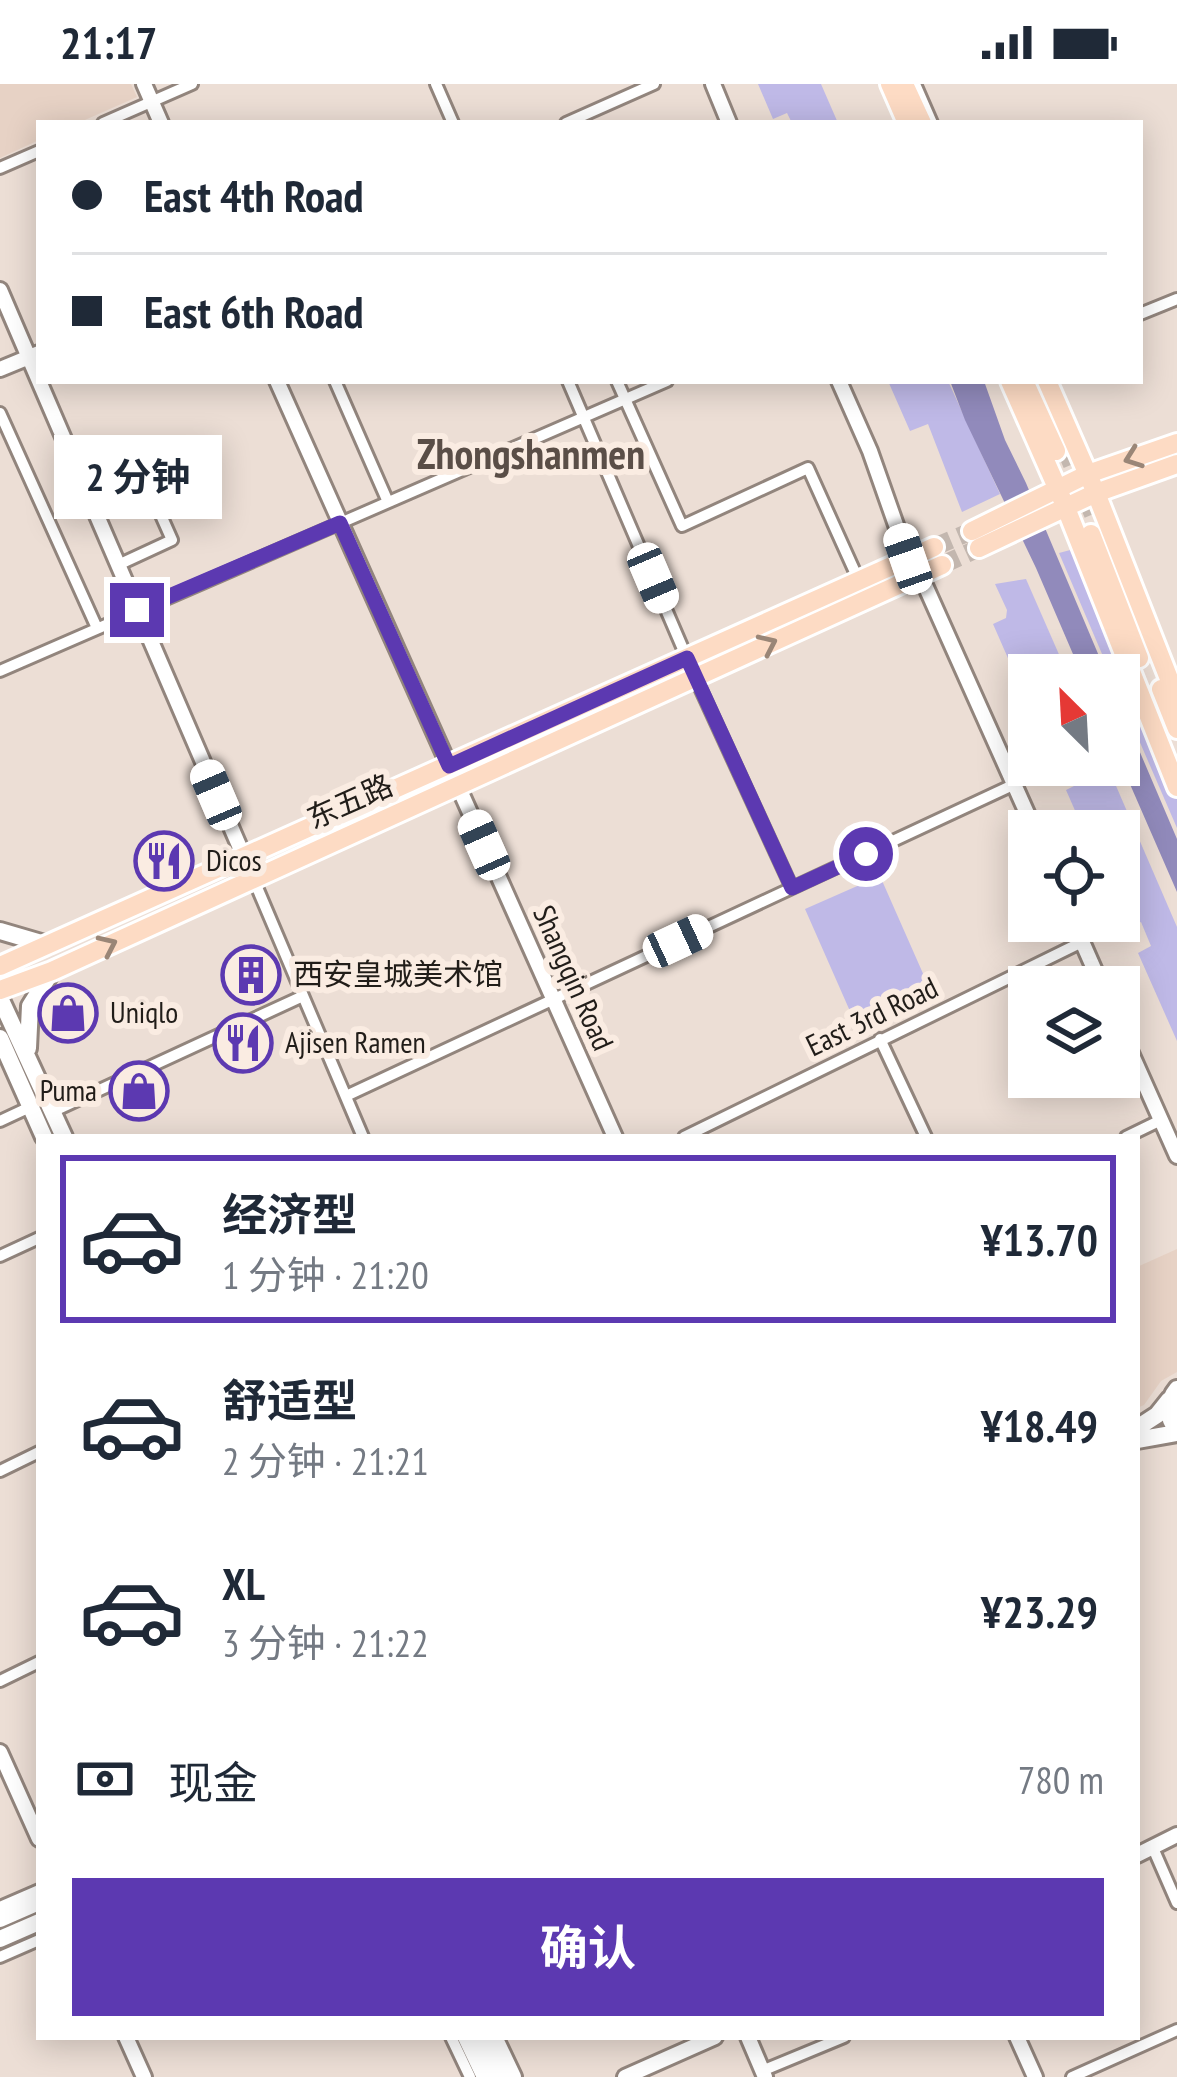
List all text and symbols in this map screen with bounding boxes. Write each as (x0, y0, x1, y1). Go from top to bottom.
text: 21:17 (60, 13, 157, 71)
text: East 4th Road (144, 166, 364, 224)
text: East 6th Road (144, 282, 364, 340)
district label: Zhongshanmen (417, 426, 645, 481)
callout: 2 分钟 (53, 436, 221, 520)
one-way arrow (1123, 444, 1144, 468)
text: 2 分钟 (86, 451, 190, 502)
car (879, 519, 937, 599)
car (622, 538, 684, 618)
route end (110, 583, 164, 637)
one-way arrow (756, 635, 777, 658)
north arrow (1008, 654, 1140, 786)
map controls (1008, 654, 1140, 1098)
car (185, 755, 247, 835)
street label: 东五路 (300, 765, 398, 837)
car (453, 805, 515, 885)
button: locate (1008, 810, 1140, 942)
route start (839, 827, 893, 881)
restaurant icon: Dicos (133, 830, 195, 892)
place label: Dicos (206, 840, 262, 879)
street label: Shangqin Road (525, 899, 624, 1056)
car (638, 909, 718, 973)
one-way arrow (96, 936, 117, 959)
building icon: 西安皇城美术馆 (220, 944, 282, 1006)
place label: 西安皇城美术馆 (293, 954, 503, 993)
button: layers (1008, 966, 1140, 1098)
street label: East 3rd Road (799, 967, 944, 1064)
shop icon: Uniqlo (37, 982, 99, 1044)
place label: Uniqlo (110, 992, 178, 1031)
restaurant icon: Ajisen Ramen (212, 1012, 274, 1074)
place label: Ajisen Ramen (285, 1022, 426, 1061)
shop icon: Puma (108, 1060, 170, 1122)
place label: Puma (40, 1070, 97, 1109)
icon: car (78, 1185, 186, 1293)
text: 经济型 (222, 1185, 357, 1243)
text: ¥13.70 (981, 1210, 1098, 1268)
text: 1 分钟 · 21:20 (222, 1249, 429, 1300)
icon: car (78, 1371, 186, 1479)
text: 舒适型 (222, 1371, 357, 1429)
text: ¥18.49 (981, 1396, 1098, 1454)
text: 2 分钟 · 21:21 (222, 1435, 429, 1486)
text: XL (222, 1554, 265, 1612)
icon: car (78, 1557, 186, 1665)
text: ¥23.29 (981, 1582, 1098, 1640)
text: 3 分钟 · 21:22 (222, 1617, 429, 1668)
icon: cash (72, 1746, 138, 1812)
text: 现金 (168, 1753, 258, 1811)
text: 780 m (1018, 1754, 1104, 1805)
button: 确认 (72, 1878, 1104, 2016)

